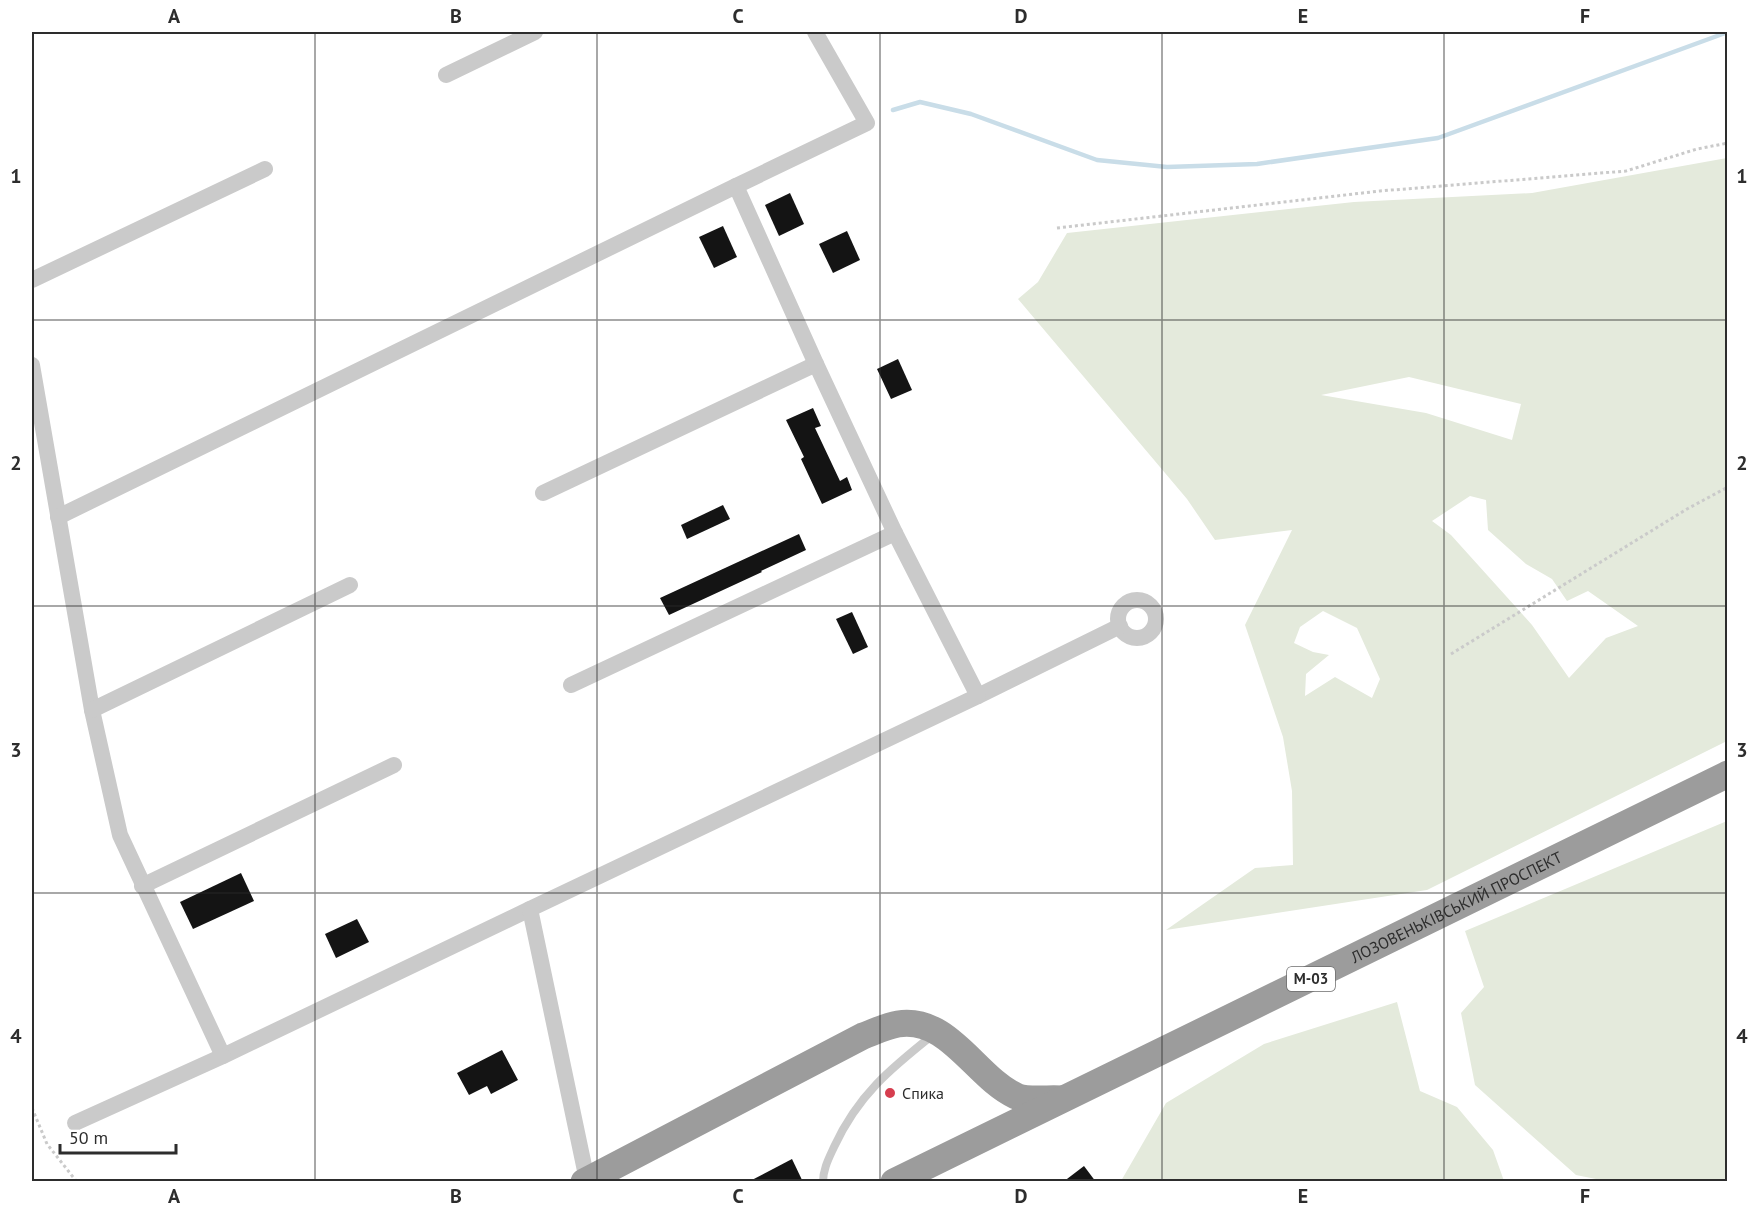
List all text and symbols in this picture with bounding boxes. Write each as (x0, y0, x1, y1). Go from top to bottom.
text: A (168, 3, 181, 29)
text: B (450, 3, 462, 29)
text: C (732, 3, 744, 29)
text: D (1015, 3, 1028, 29)
text: E (1298, 3, 1308, 29)
text: F (1580, 3, 1590, 29)
text: 1 (10, 163, 22, 189)
text: 1 (1736, 163, 1748, 189)
text: 2 (10, 450, 22, 476)
text: 2 (1736, 450, 1748, 476)
text: 3 (10, 737, 22, 763)
text: 3 (1736, 737, 1748, 763)
street label: ЛОЗОВЕНЬКІВСЬКИЙ ПРОСПЕКТ (1346, 847, 1565, 967)
road number: М-03 (1287, 967, 1335, 991)
text: 4 (10, 1023, 22, 1049)
text: 4 (1736, 1023, 1748, 1049)
place label: Спика (902, 1083, 944, 1103)
marker: Спика (883, 1086, 897, 1100)
scale bar (60, 1117, 176, 1155)
text: 50 m (69, 1126, 108, 1149)
text: A (168, 1183, 181, 1209)
text: B (450, 1183, 462, 1209)
text: C (732, 1183, 744, 1209)
text: D (1015, 1183, 1028, 1209)
text: E (1298, 1183, 1308, 1209)
text: F (1580, 1183, 1590, 1209)

